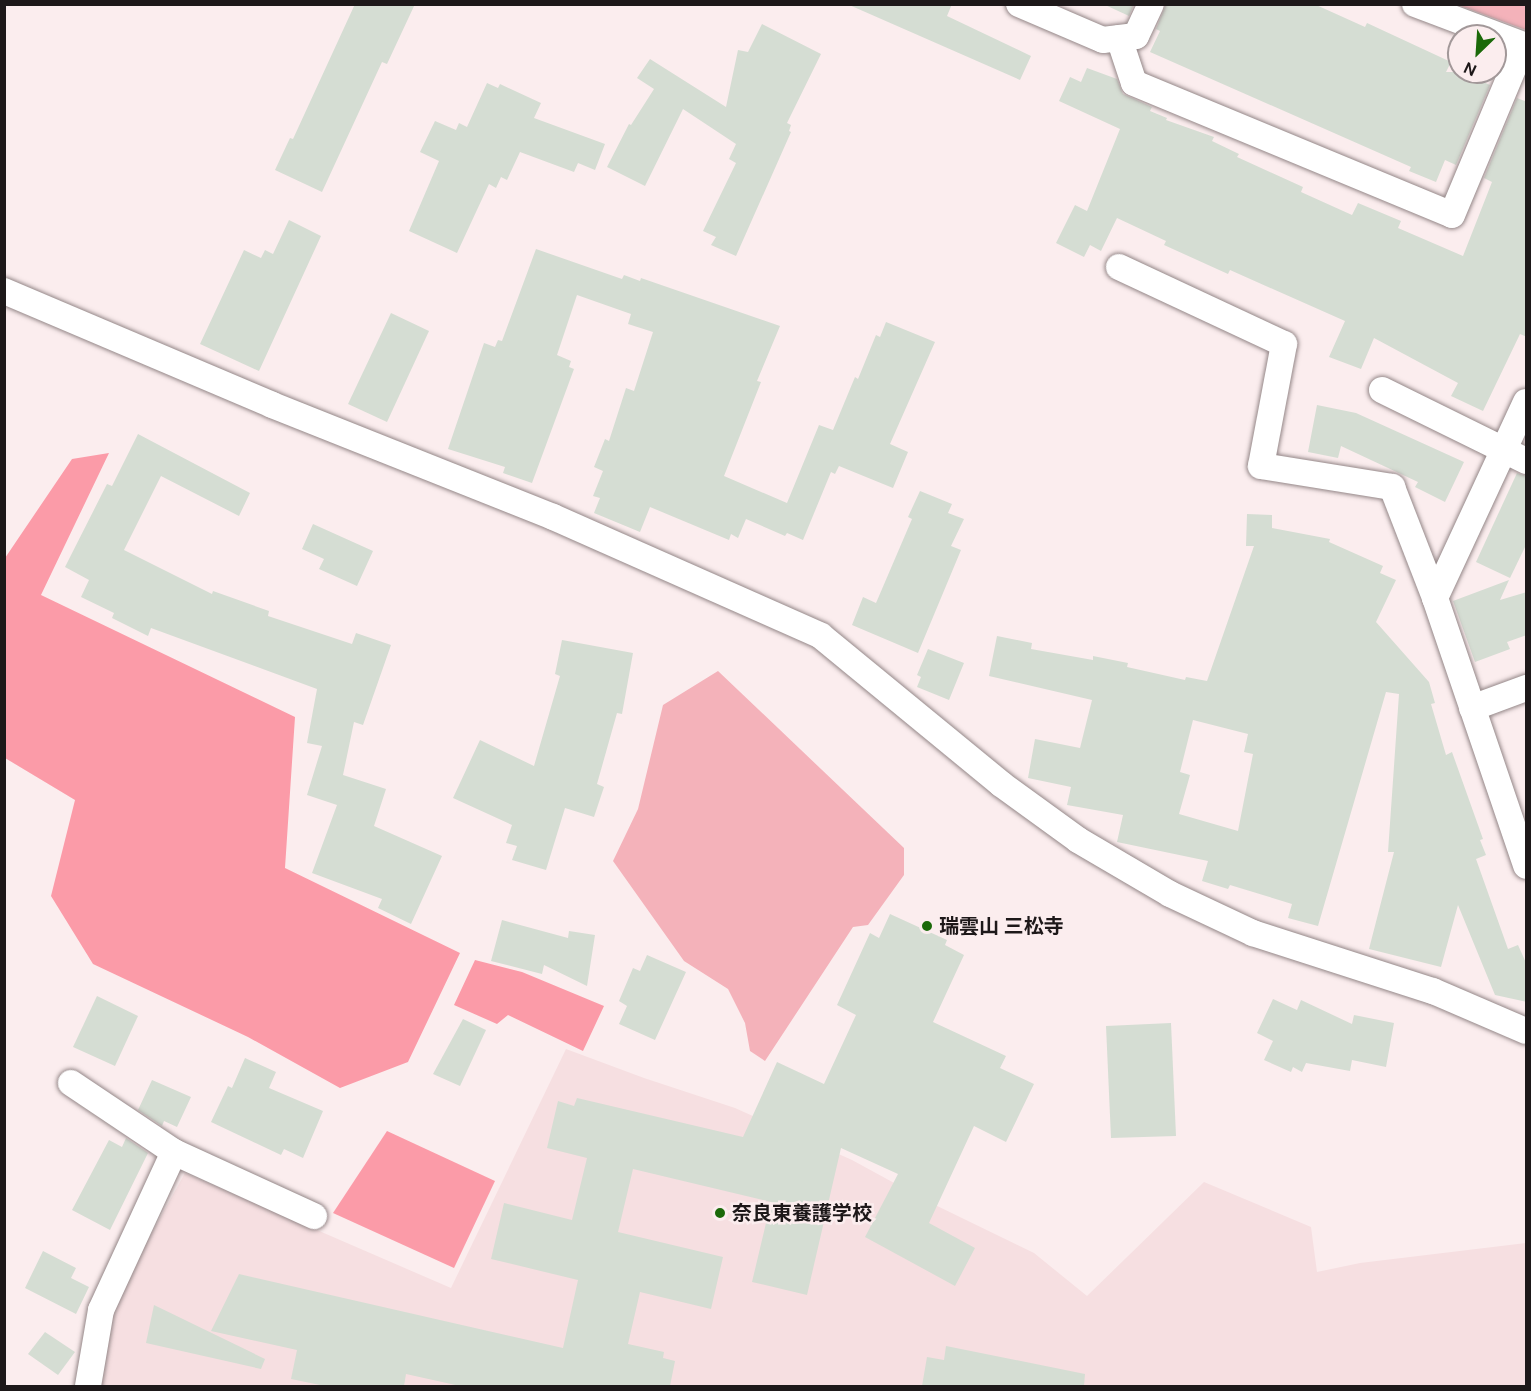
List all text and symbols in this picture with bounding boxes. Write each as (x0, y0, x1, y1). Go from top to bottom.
north arrow (1447, 24, 1507, 84)
text: N (1460, 57, 1480, 81)
place label: 瑞雲山 三松寺 (939, 914, 1064, 938)
marker: 瑞雲山 三松寺 (920, 919, 934, 933)
place label: 奈良東養護学校 (732, 1201, 872, 1225)
marker: 奈良東養護学校 (713, 1206, 727, 1220)

